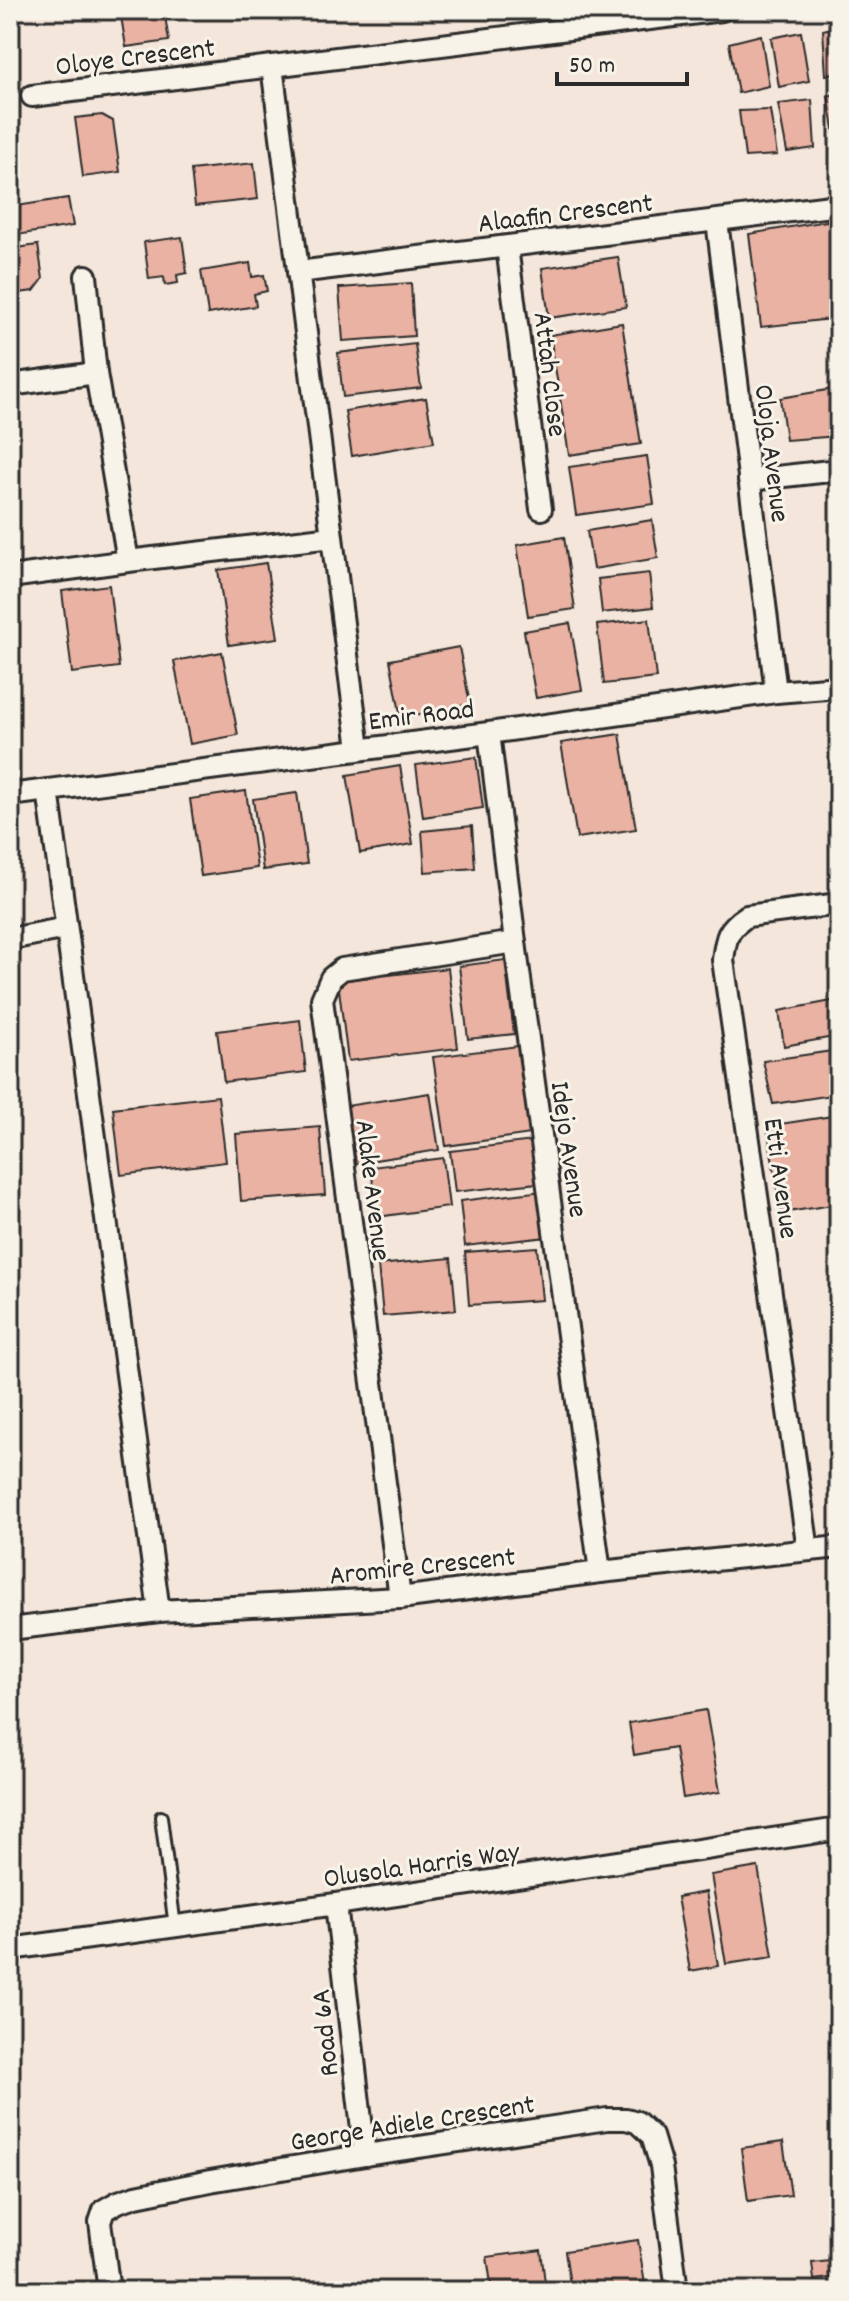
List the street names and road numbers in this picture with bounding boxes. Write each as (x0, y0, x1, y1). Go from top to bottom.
street label: Oloye Crescent (54, 30, 218, 90)
street label: Alaafin Crescent (476, 185, 655, 247)
street label: Attah Close (520, 310, 575, 439)
street label: Oloja Avenue (741, 382, 797, 525)
street label: Emir Road (366, 692, 477, 744)
street label: Idejo Avenue (537, 1079, 595, 1220)
street label: Etti Avenue (750, 1116, 806, 1242)
street label: Alake Avenue (342, 1118, 399, 1263)
street label: Aromire Crescent (328, 1539, 518, 1599)
street label: Olusola Harris Way (321, 1834, 523, 1901)
street label: Road 6A (303, 1987, 352, 2078)
street label: George Adiele Crescent (288, 2087, 538, 2165)

